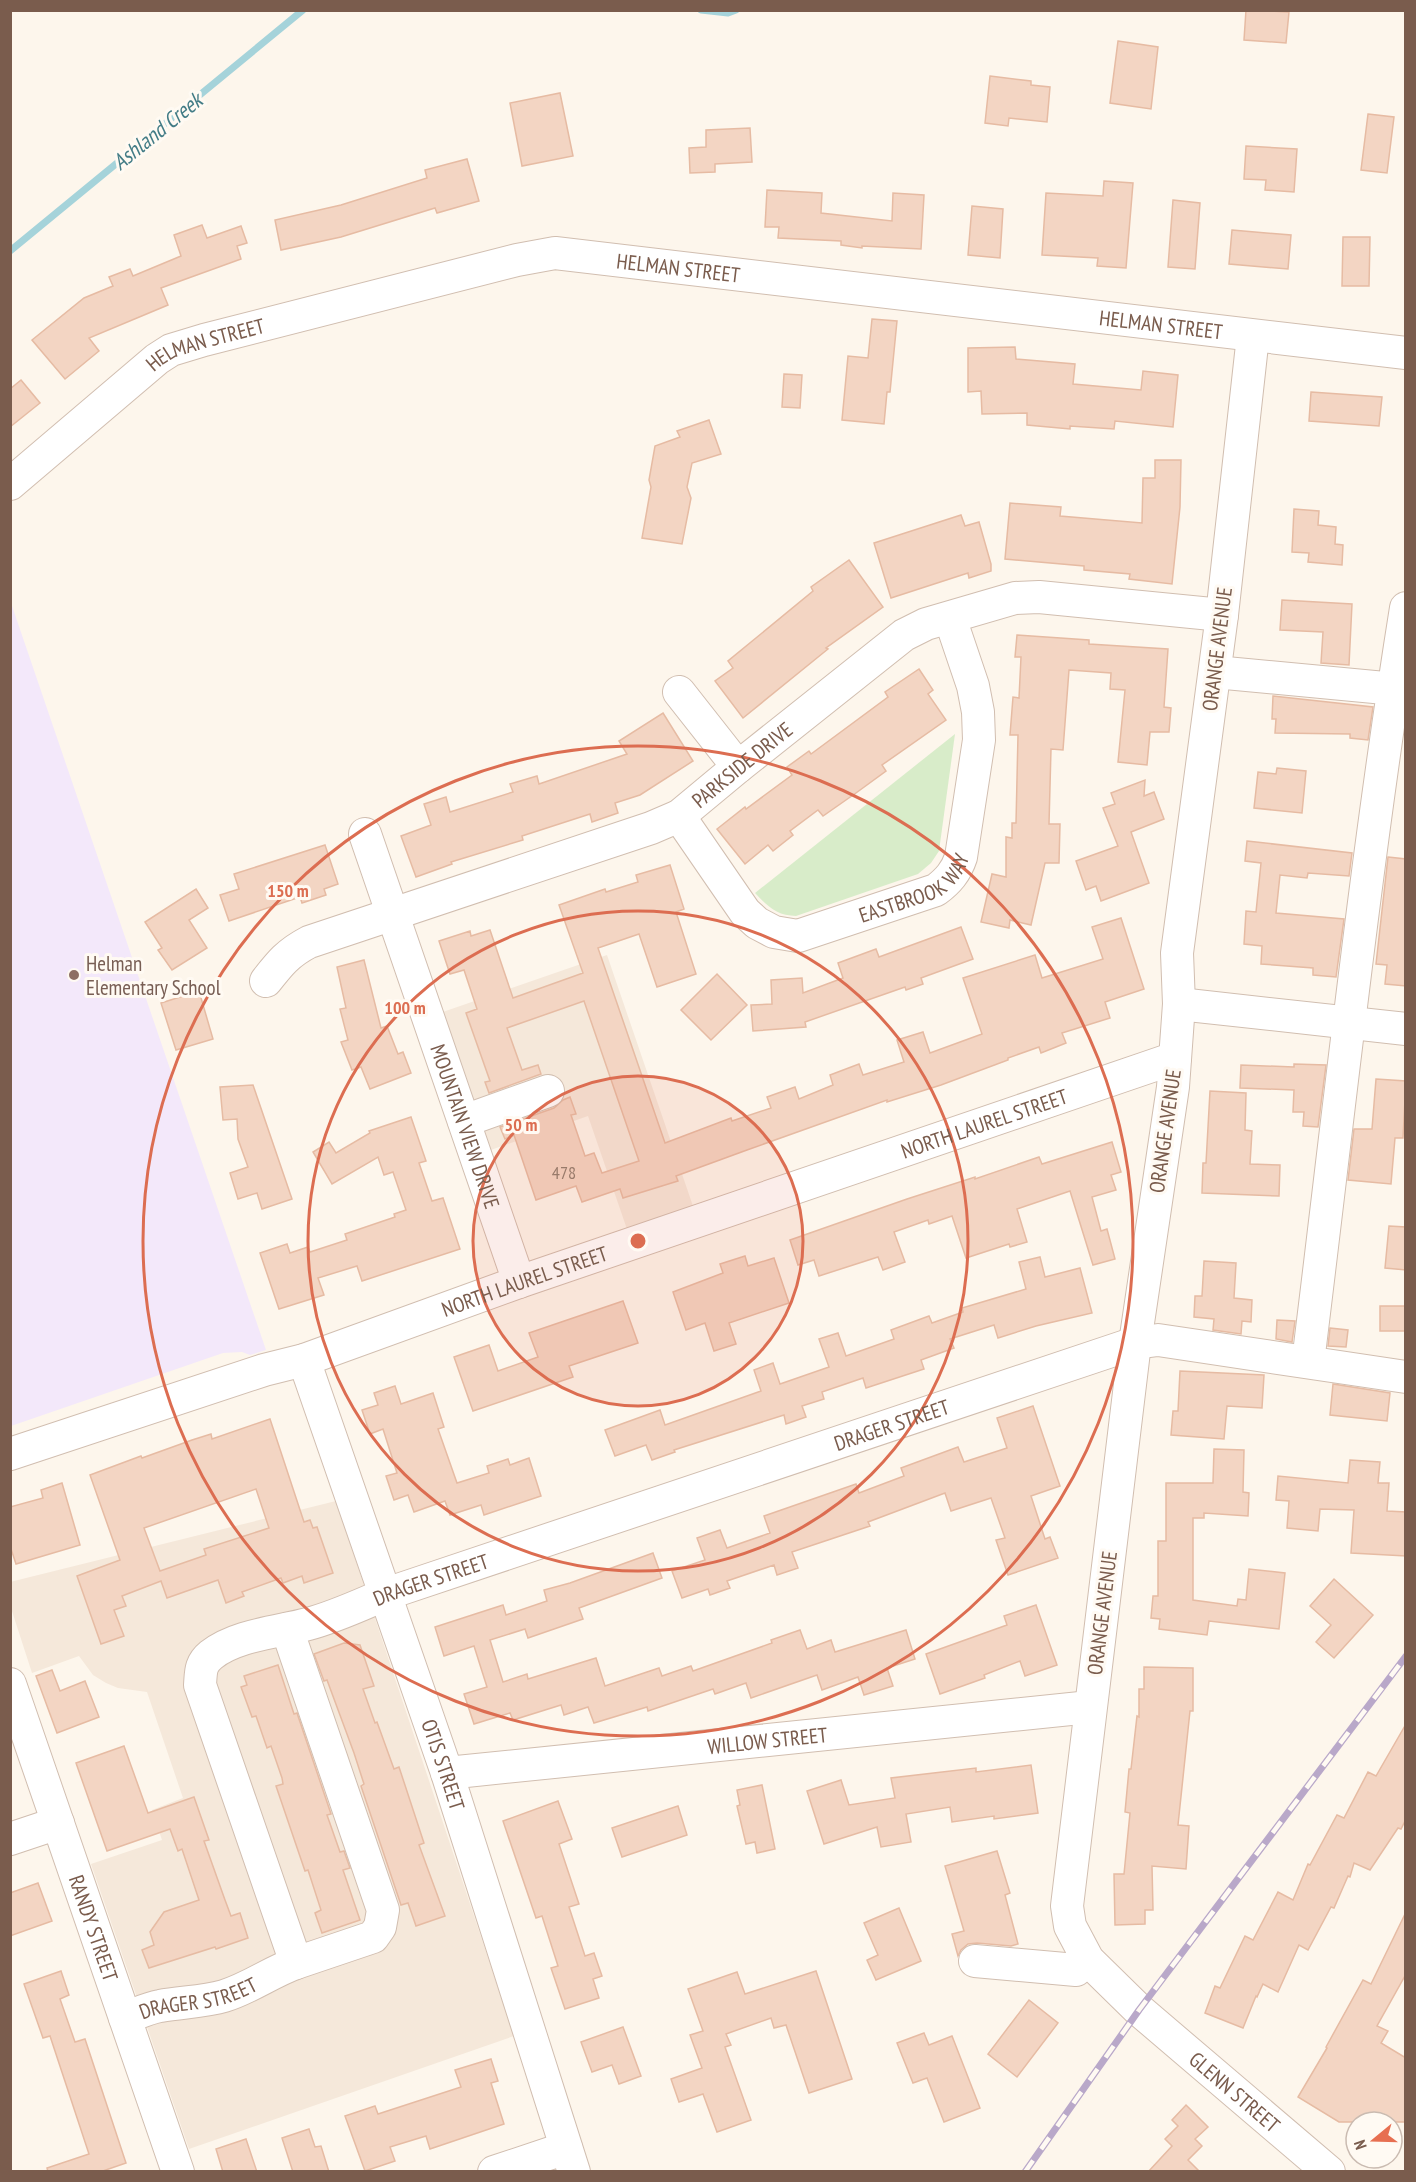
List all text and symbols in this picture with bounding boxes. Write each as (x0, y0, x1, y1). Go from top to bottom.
water label: Ashland Creek (106, 85, 210, 176)
street label: HELMAN STREET (615, 247, 742, 288)
street label: HELMAN STREET (1098, 304, 1225, 345)
street label: HELMAN STREET (140, 311, 268, 376)
street label: ORANGE AVENUE (1196, 585, 1238, 713)
street label: PARKSIDE DRIVE (686, 716, 798, 813)
street label: EASTBROOK WAY (855, 849, 975, 928)
text: 150 m (267, 879, 309, 902)
place label: Helman Elementary School (86, 950, 221, 1001)
marker: Helman Elementary School (67, 968, 81, 982)
text: 100 m (384, 996, 426, 1019)
street label: MOUNTAIN VIEW DRIVE (425, 1040, 506, 1212)
street label: ORANGE AVENUE (1143, 1067, 1187, 1195)
street label: NORTH LAUREL STREET (897, 1082, 1072, 1164)
text: 50 m (505, 1113, 537, 1136)
house number: 478 (552, 1161, 576, 1184)
centre of rings (628, 1231, 648, 1251)
street label: NORTH LAUREL STREET (438, 1239, 612, 1323)
street label: DRAGER STREET (830, 1393, 953, 1456)
street label: DRAGER STREET (369, 1547, 492, 1611)
street label: ORANGE AVENUE (1081, 1549, 1123, 1677)
street label: OTIS STREET (416, 1715, 472, 1814)
street label: WILLOW STREET (706, 1720, 829, 1760)
street label: RANDY STREET (63, 1871, 125, 1985)
street label: DRAGER STREET (135, 1970, 262, 2025)
street label: GLENN STREET (1184, 2045, 1286, 2138)
north arrow (1344, 2110, 1404, 2170)
text: N (1349, 2138, 1371, 2152)

